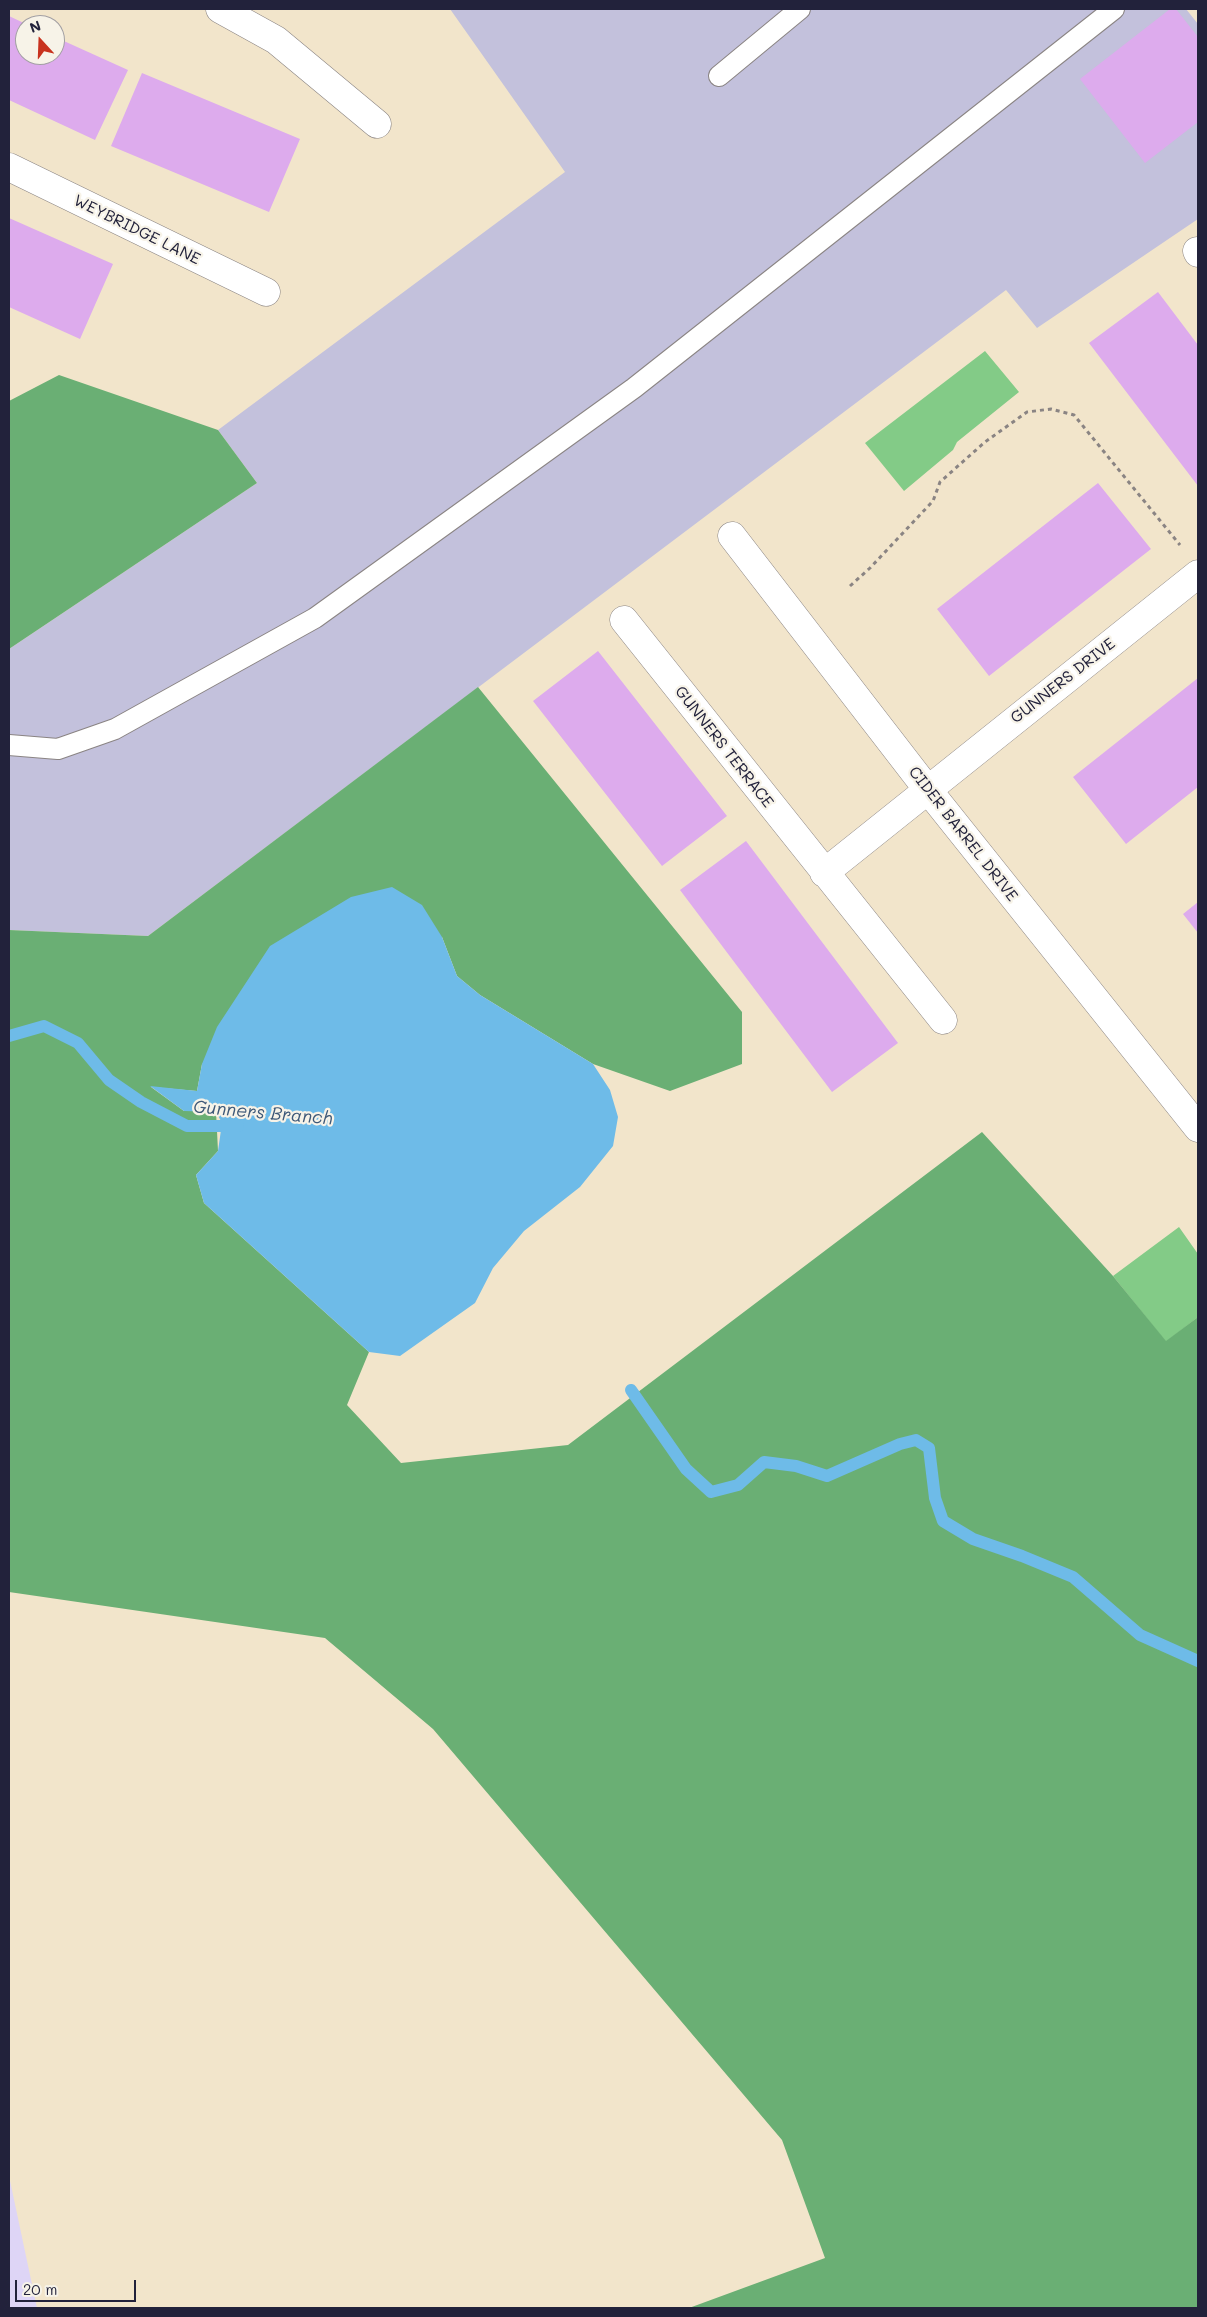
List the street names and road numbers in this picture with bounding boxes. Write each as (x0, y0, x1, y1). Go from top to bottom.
street label: WEYBRIDGE LANE (71, 191, 203, 269)
street label: GUNNERS DRIVE (1007, 634, 1119, 728)
street label: GUNNERS TERRACE (671, 682, 777, 812)
street label: CIDER BARREL DRIVE (904, 763, 1022, 905)

